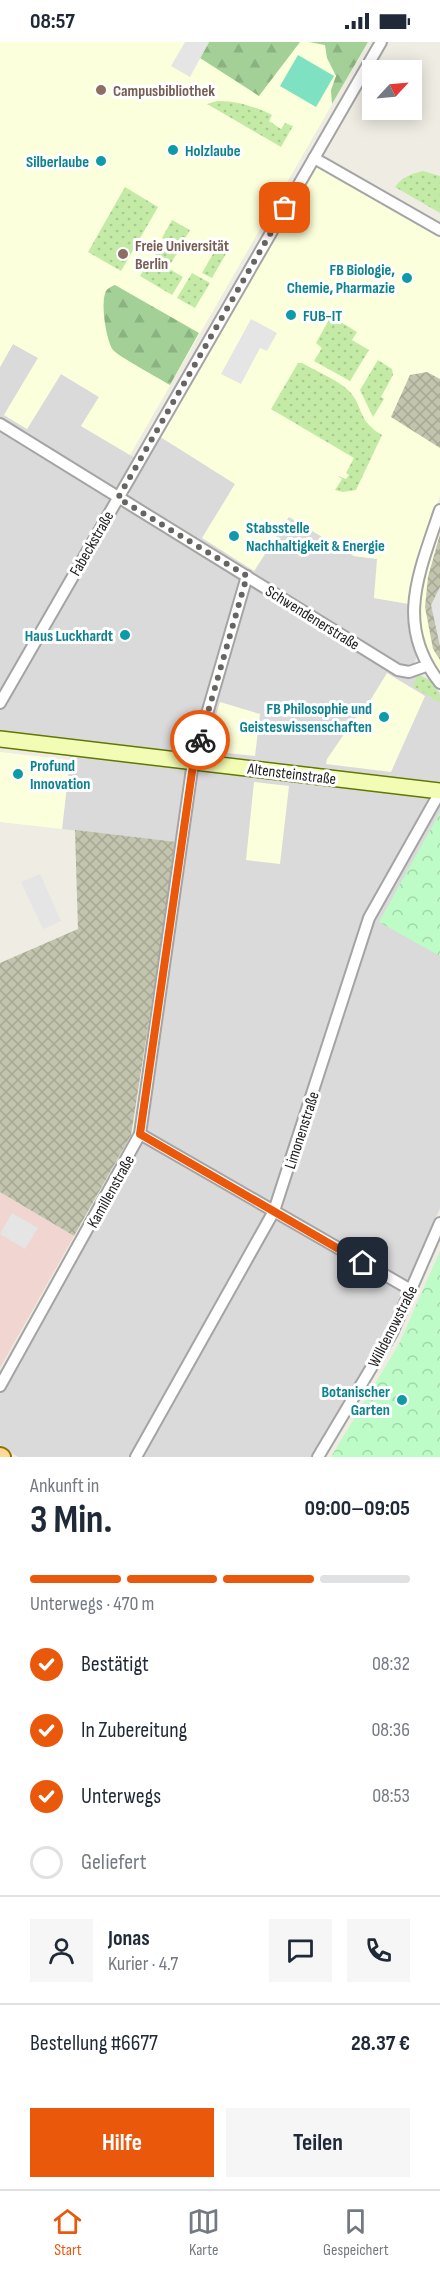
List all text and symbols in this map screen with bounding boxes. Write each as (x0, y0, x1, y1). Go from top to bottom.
text: 08:57 (30, 8, 75, 35)
north arrow (362, 60, 422, 120)
map controls (362, 60, 422, 120)
place label: Campusbibliothek (113, 82, 215, 101)
marker: Campusbibliothek (94, 83, 108, 97)
place label: Holzlaube (185, 142, 241, 161)
marker: Holzlaube (166, 143, 180, 157)
place label: Silberlaube (26, 153, 89, 172)
marker: Silberlaube (94, 154, 108, 168)
pin (259, 182, 310, 233)
icon: bag (268, 191, 301, 224)
place label: Freie Universität Berlin (135, 237, 229, 274)
marker: Freie Universität Berlin (116, 247, 130, 261)
place label: FB Biologie, Chemie, Pharmazie (287, 261, 395, 298)
marker: FB Biologie, Chemie, Pharmazie (400, 271, 414, 285)
place label: FUB-IT (303, 307, 342, 326)
marker: FUB-IT (284, 308, 298, 322)
street label: Fabeckstraße (66, 508, 118, 579)
place label: Stabsstelle Nachhaltigkeit & Energie (246, 519, 385, 556)
marker: Stabsstelle Nachhaltigkeit & Energie (227, 529, 241, 543)
street label: Schwendenerstraße (262, 582, 363, 655)
place label: Haus Luckhardt (25, 627, 113, 646)
marker: Haus Luckhardt (118, 628, 132, 642)
place label: FB Philosophie und Geisteswissenschaften (239, 700, 372, 737)
courier (170, 710, 230, 770)
marker: FB Philosophie und Geisteswissenschaften (377, 710, 391, 724)
icon: bike (184, 724, 217, 757)
place label: Profund Innovation (30, 757, 90, 794)
street label: Altensteinstraße (245, 760, 337, 789)
marker: Profund Innovation (11, 767, 25, 781)
street label: Limonenstraße (281, 1089, 324, 1172)
street label: Kamillenstraße (84, 1152, 139, 1231)
pin (337, 1237, 388, 1288)
icon: home (346, 1246, 379, 1279)
street label: Willdenowstraße (365, 1283, 422, 1371)
place label: Botanischer Garten (321, 1383, 390, 1420)
marker: Botanischer Garten (395, 1393, 409, 1407)
text: Ankunft in (30, 1474, 99, 1498)
text: 09:00–09:05 (305, 1495, 410, 1522)
text: 3 Min. (30, 1497, 112, 1544)
text: Unterwegs · 470 m (30, 1592, 154, 1616)
icon: check (30, 1648, 63, 1681)
text: Bestätigt (81, 1651, 149, 1678)
text: 08:32 (372, 1652, 410, 1676)
icon: check (30, 1714, 63, 1747)
text: In Zubereitung (81, 1717, 187, 1744)
text: 08:36 (371, 1718, 410, 1742)
icon: check (30, 1780, 63, 1813)
text: Unterwegs (81, 1783, 161, 1810)
text: 08:53 (372, 1784, 410, 1808)
text: Geliefert (81, 1849, 146, 1876)
button: person (30, 1919, 93, 1982)
button: chat (269, 1919, 332, 1982)
button: phone (347, 1919, 410, 1982)
text: Jonas (108, 1925, 150, 1952)
text: Kurier · 4.7 (108, 1952, 178, 1976)
text: Bestellung #6677 (30, 2030, 158, 2057)
text: 28.37 € (351, 2030, 410, 2057)
button: Hilfe (30, 2108, 214, 2177)
button: Teilen (226, 2108, 410, 2177)
tab: Start (51, 2205, 84, 2260)
tab: Karte (187, 2205, 220, 2260)
tab: Gespeichert (323, 2205, 389, 2260)

